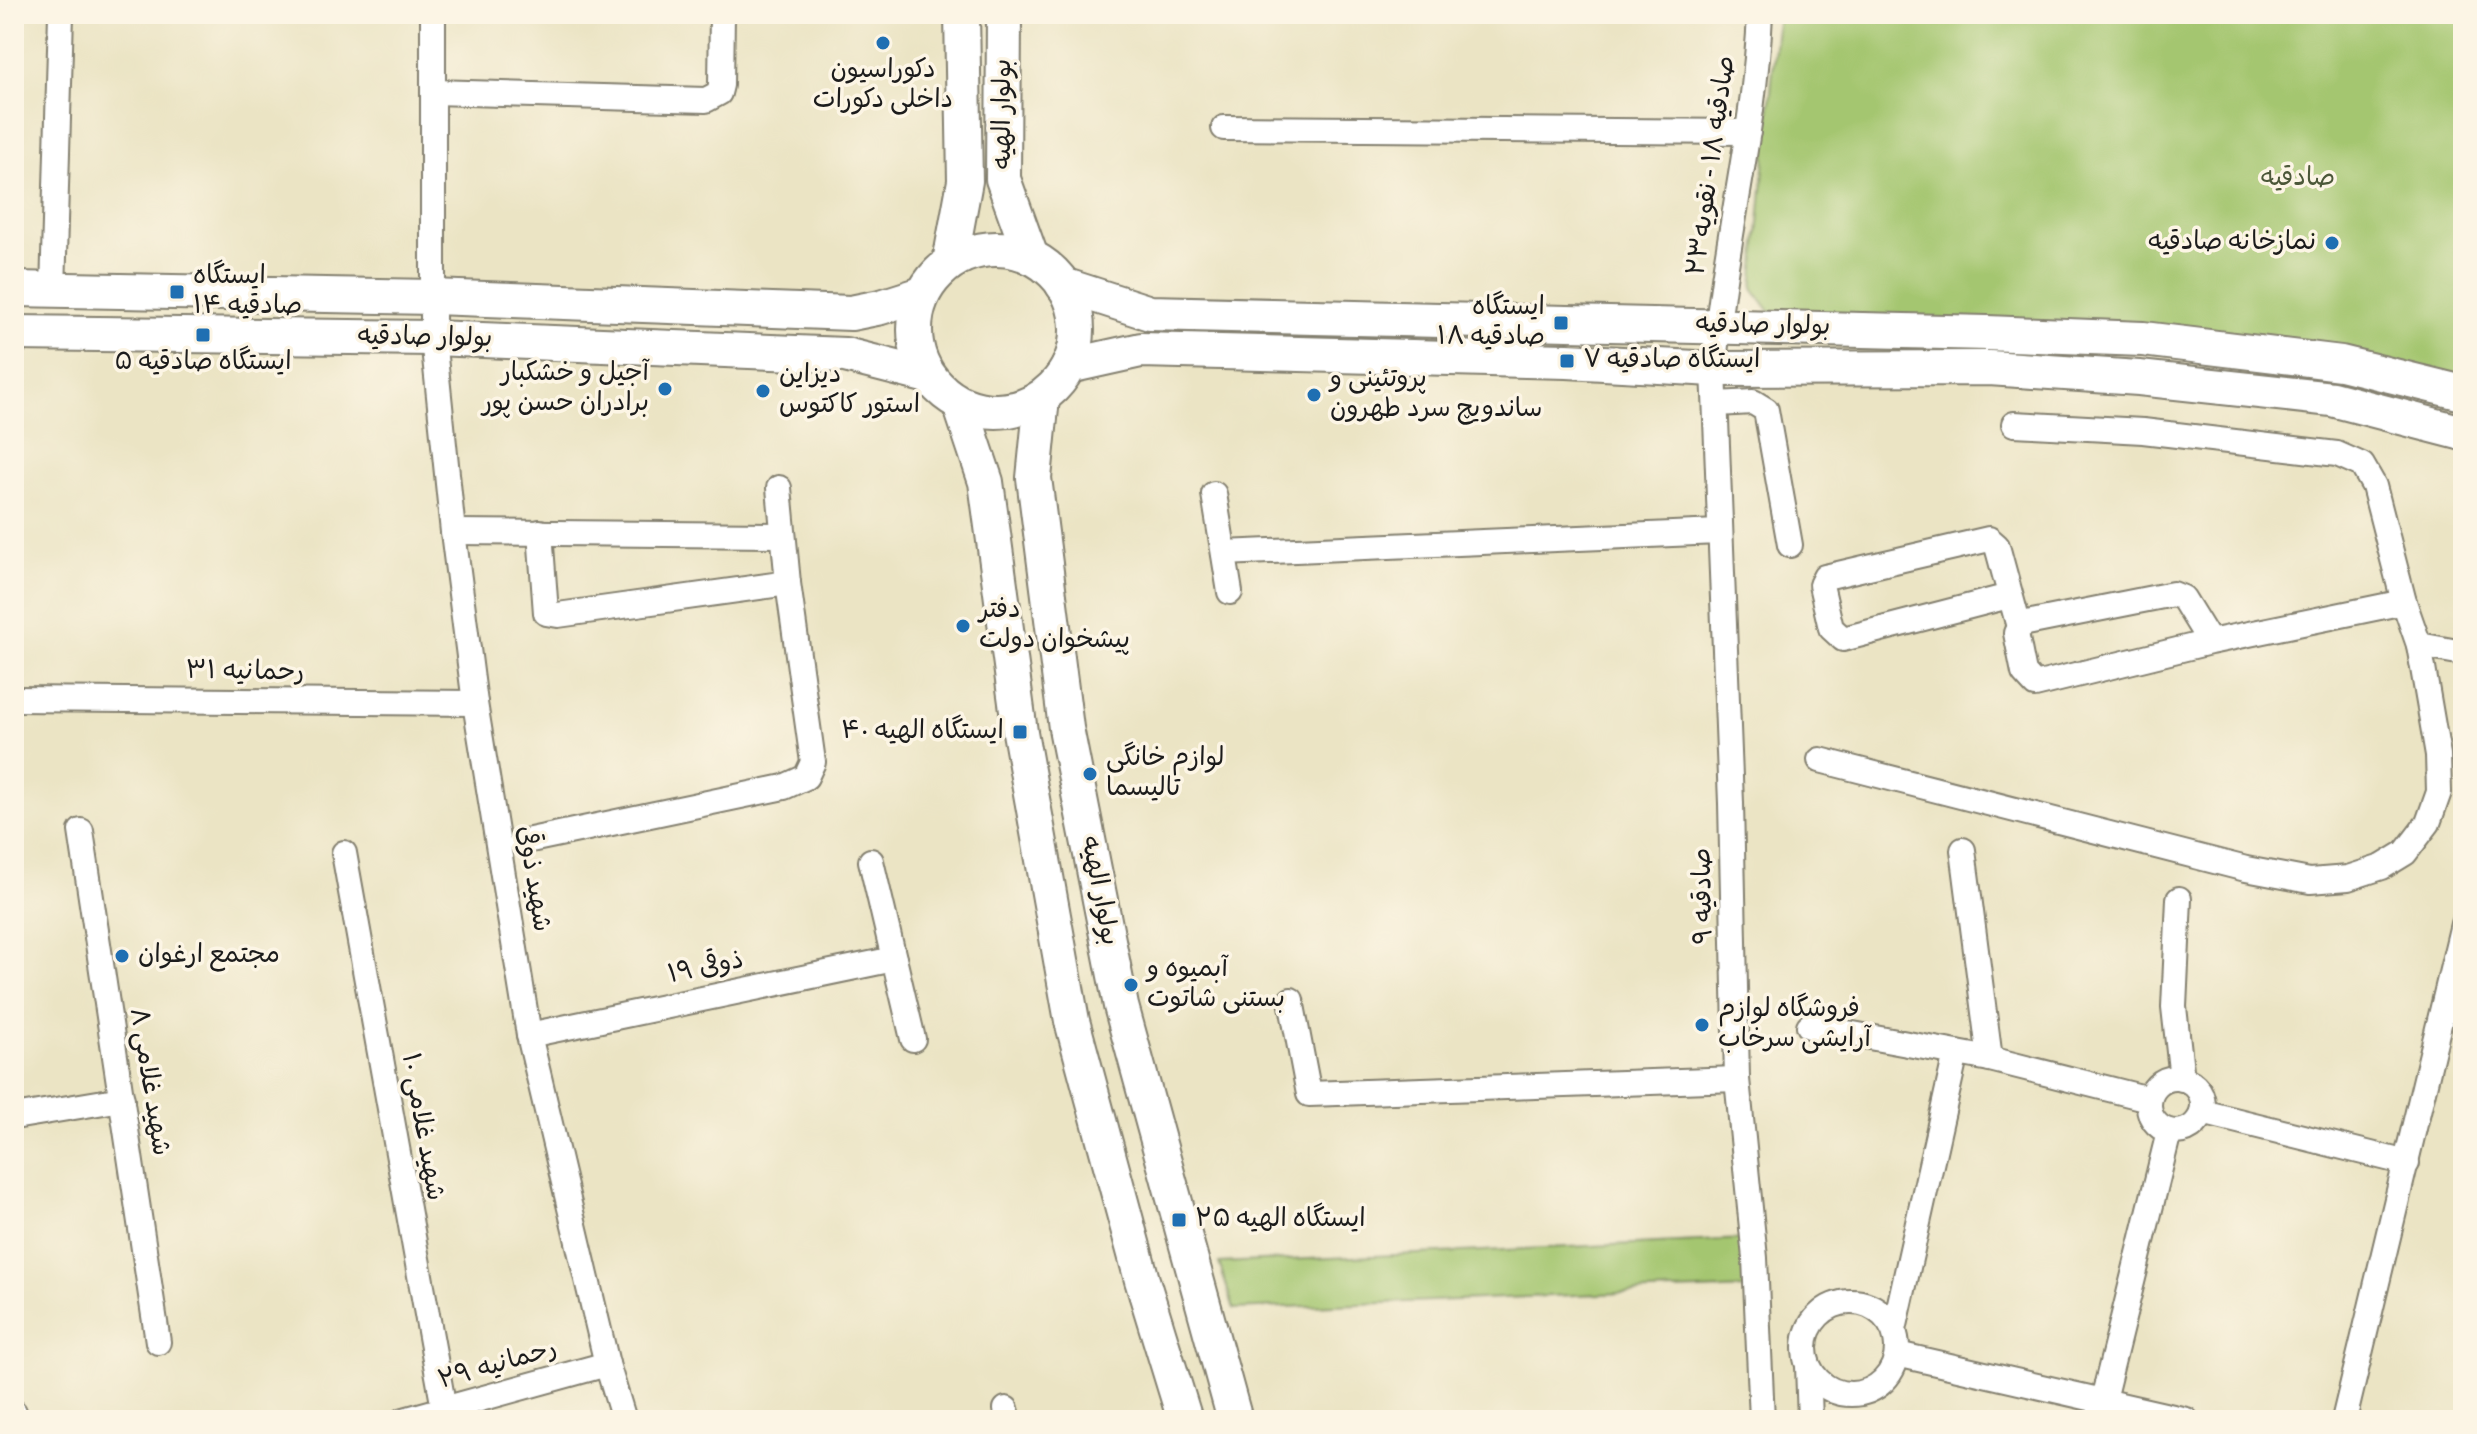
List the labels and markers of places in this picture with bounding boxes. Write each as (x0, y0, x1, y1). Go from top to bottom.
marker: دکوراسیون داخلی دکورات (874, 34, 892, 52)
place label: دکوراسیون داخلی دکورات (813, 53, 953, 120)
place label: نمازخانه صادقیه (2148, 225, 2316, 262)
marker: نمازخانه صادقیه (2323, 234, 2341, 252)
place label: ایستگاه صادقیه ۱۴ (193, 259, 302, 326)
marker: ایستگاه صادقیه ۱۴ (168, 283, 186, 301)
place label: ایستگاه صادقیه ۱۸ (1437, 290, 1545, 357)
marker: ایستگاه صادقیه ۱۸ (1552, 314, 1570, 332)
marker: ایستگاه صادقیه ۵ (194, 326, 212, 344)
place label: ایستگاه صادقیه ۷ (1583, 343, 1761, 380)
place label: ایستگاه صادقیه ۵ (114, 345, 292, 382)
marker: ایستگاه صادقیه ۷ (1558, 352, 1576, 370)
place label: آجیل و خشکبار برادران حسن پور (480, 356, 651, 423)
place label: دیزاین استور کاکتوس (779, 358, 920, 425)
place label: پروتئینی و ساندویچ سرد طهرون (1328, 362, 1542, 429)
marker: آجیل و خشکبار برادران حسن پور (656, 380, 674, 398)
marker: دیزاین استور کاکتوس (754, 382, 772, 400)
marker: پروتئینی و ساندویچ سرد طهرون (1305, 386, 1323, 404)
place label: دفتر پیشخوان دولت (977, 593, 1130, 660)
marker: دفتر پیشخوان دولت (954, 617, 972, 635)
place label: ایستگاه الهیه ۴۰ (841, 714, 1004, 751)
marker: ایستگاه الهیه ۴۰ (1011, 723, 1029, 741)
place label: لوازم خانگی تالیسما (1106, 741, 1224, 808)
marker: لوازم خانگی تالیسما (1081, 765, 1099, 783)
place label: مجتمع ارغوان (138, 938, 280, 975)
marker: مجتمع ارغوان (113, 947, 131, 965)
place label: آبمیوه و بستنی شاتوت (1145, 952, 1285, 1019)
marker: آبمیوه و بستنی شاتوت (1122, 976, 1140, 994)
place label: فروشگاه لوازم آرایشی سرخاب (1718, 992, 1872, 1059)
marker: فروشگاه لوازم آرایشی سرخاب (1693, 1016, 1711, 1034)
place label: ایستگاه الهیه ۲۵ (1195, 1202, 1366, 1239)
marker: ایستگاه الهیه ۲۵ (1170, 1211, 1188, 1229)

